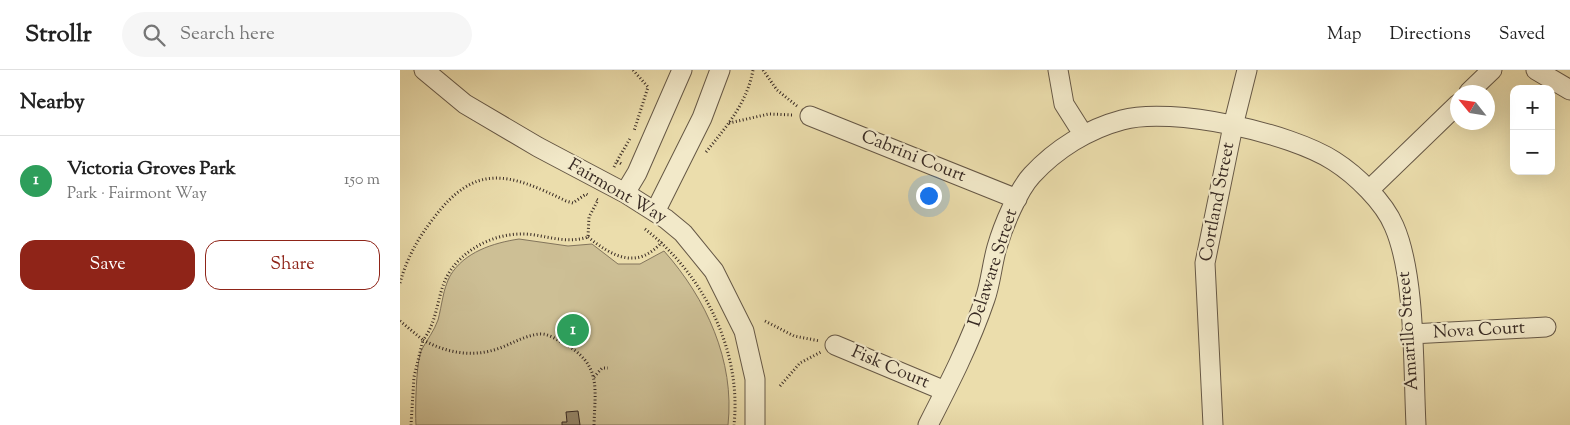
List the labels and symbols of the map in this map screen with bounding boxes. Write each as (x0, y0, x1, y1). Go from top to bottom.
north arrow (1450, 85, 1495, 130)
street label: Cabrini Court (857, 124, 969, 190)
street label: Cortland Street (1194, 140, 1242, 264)
street label: Fairmont Way (563, 153, 671, 231)
your location (916, 183, 942, 209)
street label: Delaware Street (963, 206, 1025, 330)
street label: Amarillo Street (1392, 271, 1426, 391)
pin: 1 (557, 311, 589, 349)
street label: Nova Court (1432, 316, 1526, 346)
street label: Fisk Court (847, 340, 933, 396)

